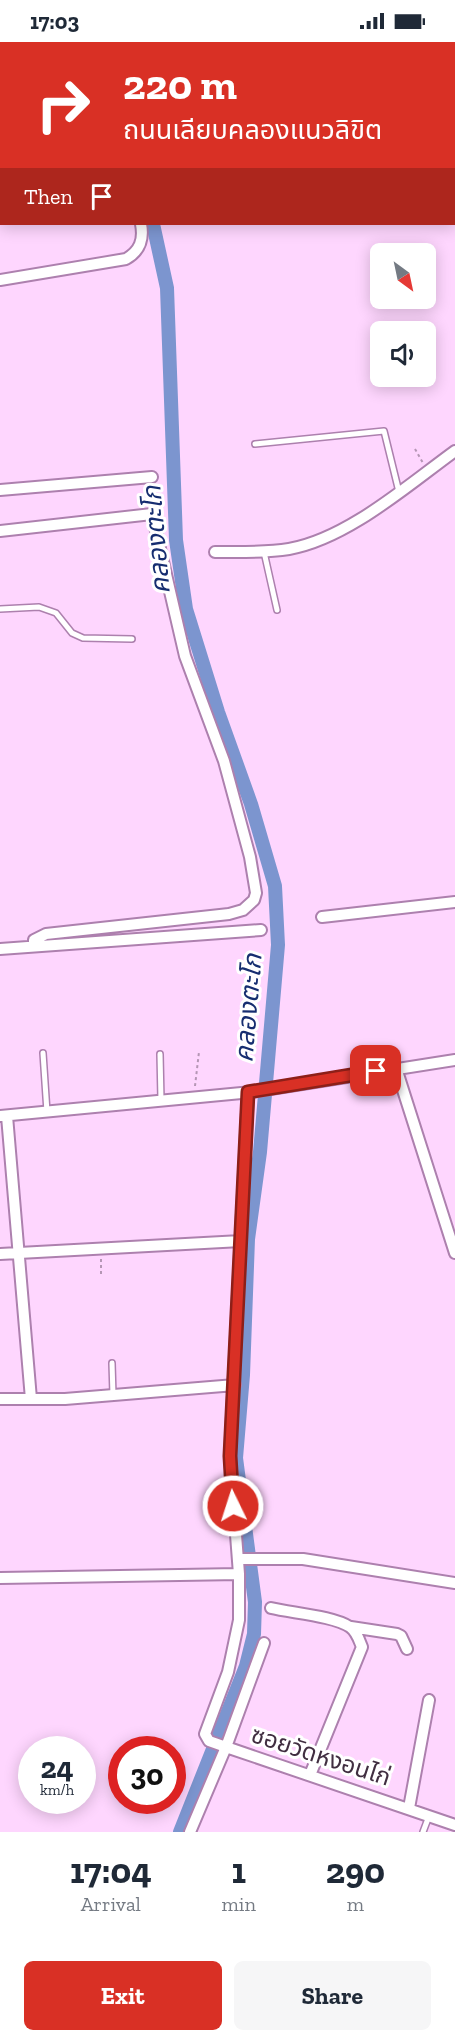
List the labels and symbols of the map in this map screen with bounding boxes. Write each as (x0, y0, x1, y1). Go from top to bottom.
north arrow (370, 243, 436, 309)
water label: คลองตะโก (135, 483, 177, 596)
water label: คลองตะโก (227, 951, 269, 1064)
pin (350, 1045, 401, 1096)
position arrow (201, 1474, 265, 1538)
street label: ซอยวัดหงอนไก่ (248, 1719, 395, 1792)
speed limit sign: 30 (108, 1736, 186, 1814)

